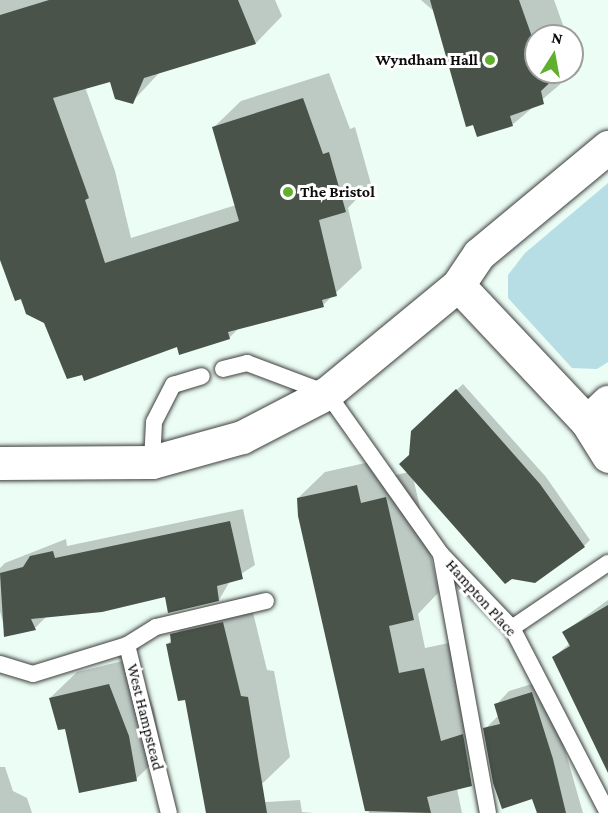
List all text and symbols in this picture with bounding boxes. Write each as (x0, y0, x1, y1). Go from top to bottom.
north arrow (524, 24, 584, 84)
text: N (550, 28, 564, 47)
place label: Wyndham Hall (376, 50, 478, 70)
marker: Wyndham Hall (483, 53, 497, 67)
place label: The Bristol (300, 182, 375, 202)
marker: The Bristol (281, 185, 295, 199)
street label: Hampton Place (441, 555, 521, 641)
street label: West Hampstead (122, 662, 168, 772)

